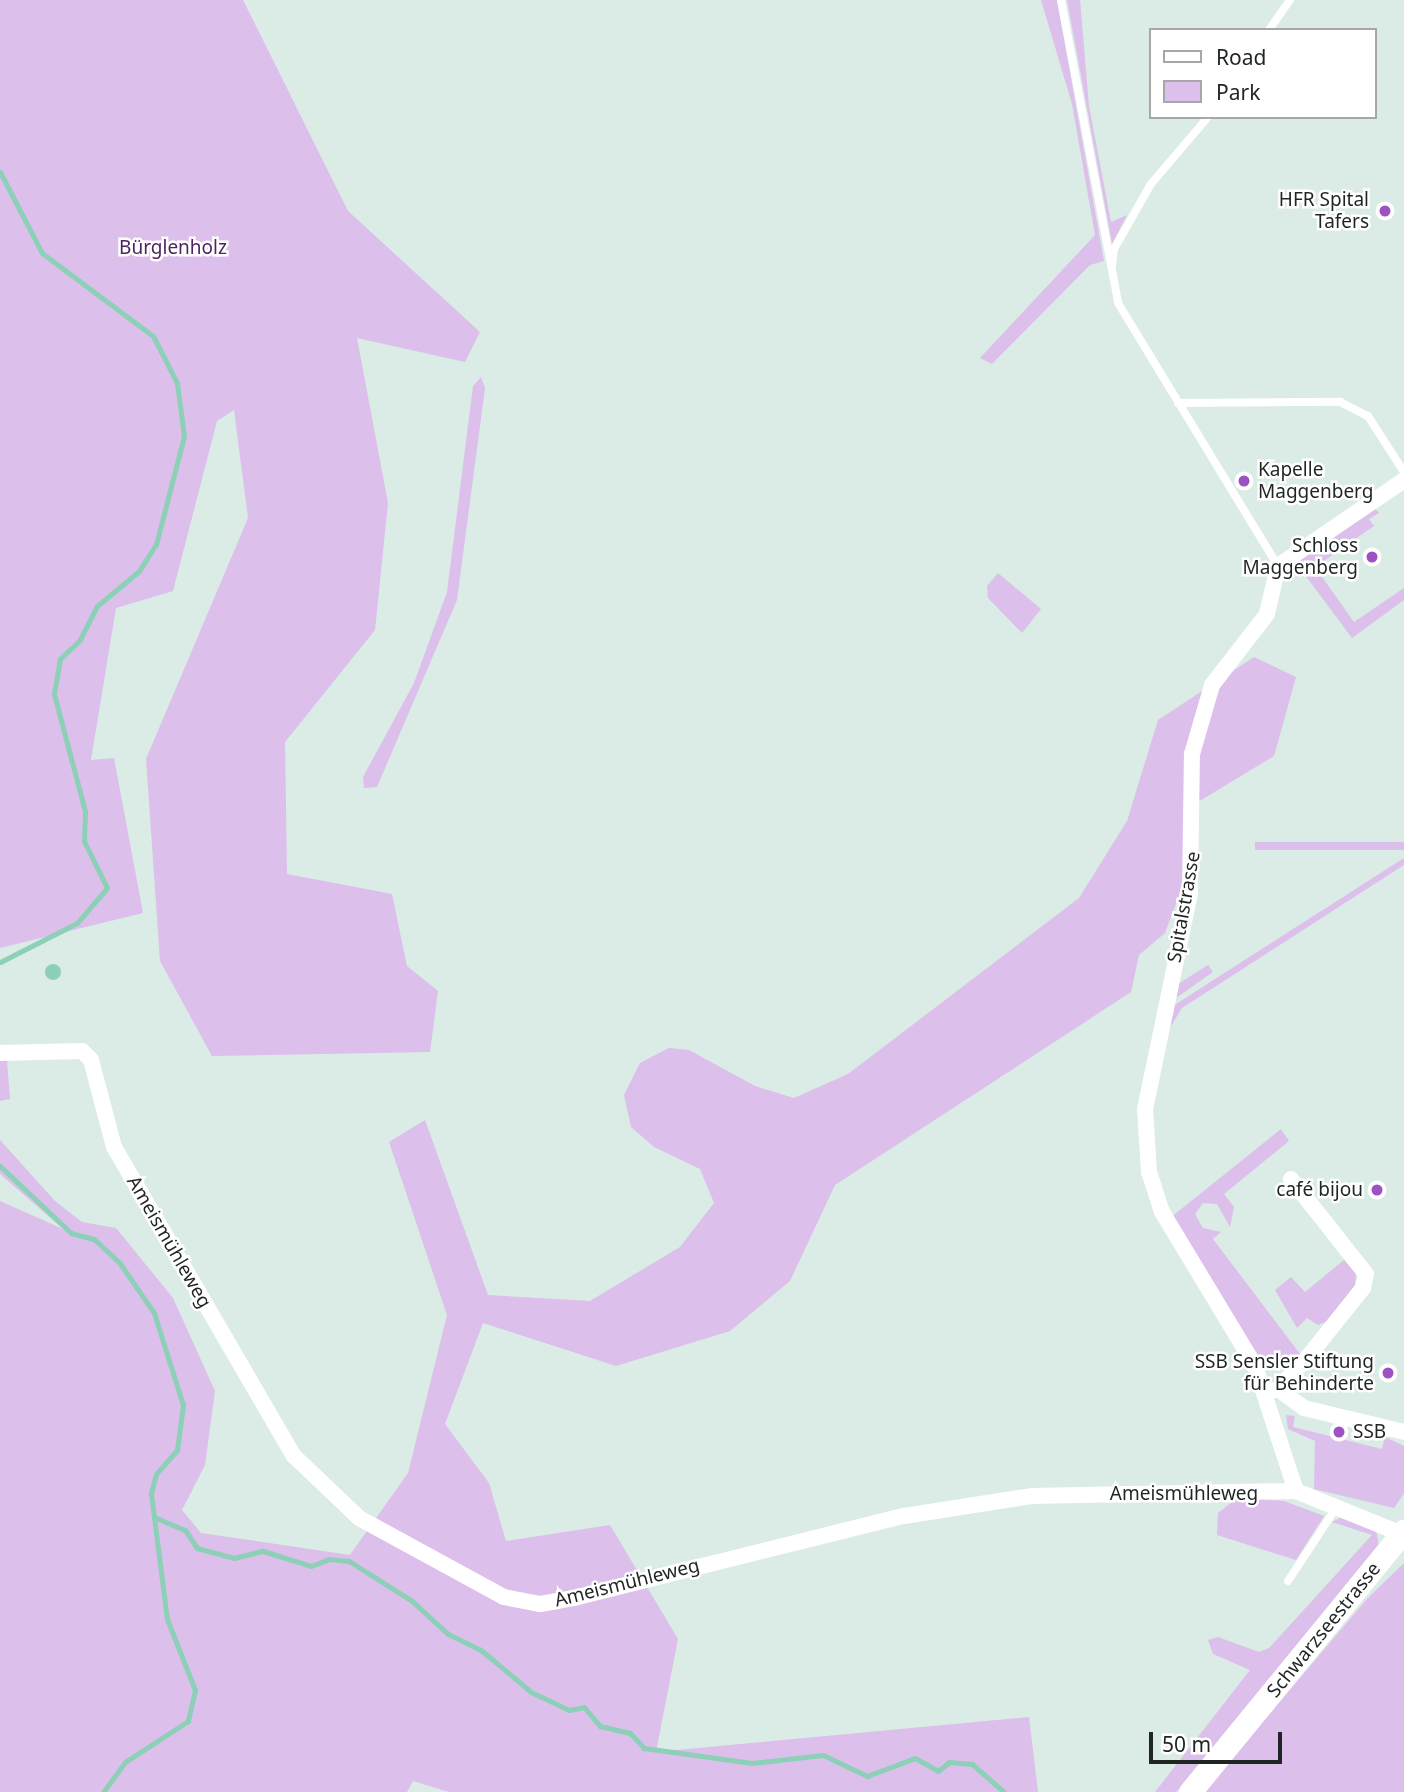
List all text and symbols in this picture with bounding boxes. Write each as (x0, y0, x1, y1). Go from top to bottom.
legend (1148, 28, 1376, 119)
text: Road (1216, 43, 1266, 71)
text: Park (1216, 78, 1260, 106)
place label: HFR Spital Tafers (1279, 189, 1369, 233)
marker: HFR Spital Tafers (1375, 201, 1395, 221)
park label: Bürglenholz (119, 237, 227, 259)
place label: Kapelle Maggenberg (1258, 459, 1373, 503)
marker: Kapelle Maggenberg (1236, 473, 1252, 489)
place label: Schloss Maggenberg (1243, 535, 1358, 579)
marker: Schloss Maggenberg (1364, 549, 1380, 565)
street label: Spitalstrasse (1163, 850, 1205, 964)
street label: Ameismühleweg (122, 1172, 216, 1312)
place label: café bijou (1276, 1179, 1363, 1201)
marker: café bijou (1369, 1182, 1385, 1198)
place label: SSB Sensler Stiftung für Behinderte (1195, 1351, 1374, 1395)
marker: SSB Sensler Stiftung für Behinderte (1380, 1365, 1396, 1381)
place label: SSB (1353, 1421, 1386, 1443)
marker: SSB (1331, 1424, 1347, 1440)
street label: Ameismühleweg (1110, 1483, 1258, 1505)
street label: Ameismühleweg (552, 1554, 702, 1612)
street label: Schwarzseestrasse (1263, 1558, 1385, 1702)
scale bar (1152, 1718, 1285, 1762)
text: 50 m (1162, 1730, 1211, 1758)

